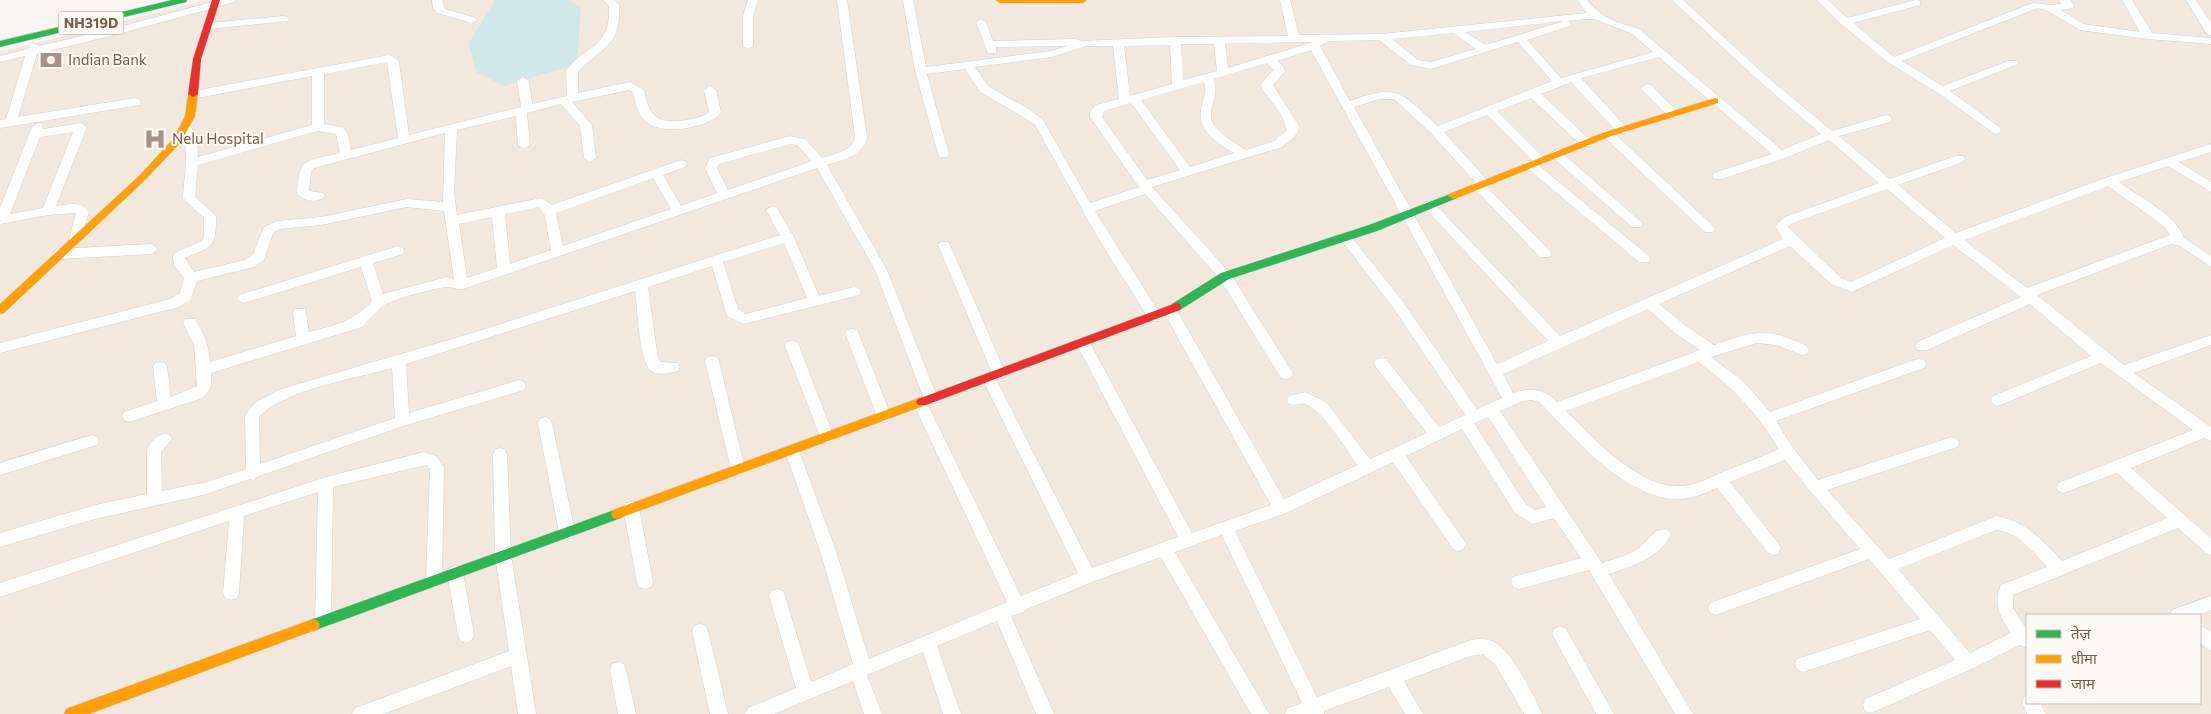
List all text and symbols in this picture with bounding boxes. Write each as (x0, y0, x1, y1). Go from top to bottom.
road number: NH319D (58, 12, 124, 34)
bank icon: Indian Bank (38, 47, 64, 73)
place label: Indian Bank (68, 50, 147, 68)
hospital icon: Nelu Hospital (142, 126, 168, 152)
place label: Nelu Hospital (172, 129, 264, 147)
legend (2026, 614, 2201, 704)
text: तेज़ (2071, 624, 2092, 642)
text: धीमा (2071, 649, 2098, 667)
text: जाम (2071, 674, 2096, 692)

